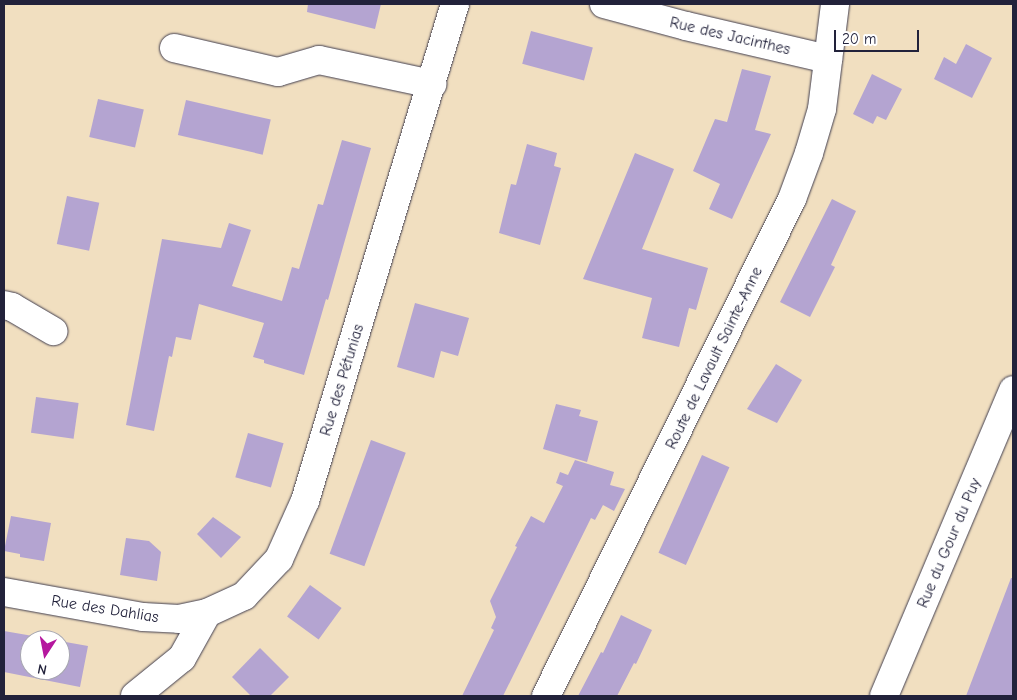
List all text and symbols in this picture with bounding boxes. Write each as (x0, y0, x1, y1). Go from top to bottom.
street label: Rue des Jacinthes (668, 13, 792, 59)
scale bar (837, 20, 922, 52)
text: 20 m (842, 30, 876, 48)
street label: Route de Lavault Sainte-Anne (661, 264, 767, 452)
street label: Rue des Pétunias (316, 322, 368, 438)
street label: Rue du Gour du Puy (913, 475, 985, 611)
street label: Rue des Dahlias (50, 591, 160, 627)
north arrow (20, 630, 70, 680)
text: N (36, 660, 48, 678)

